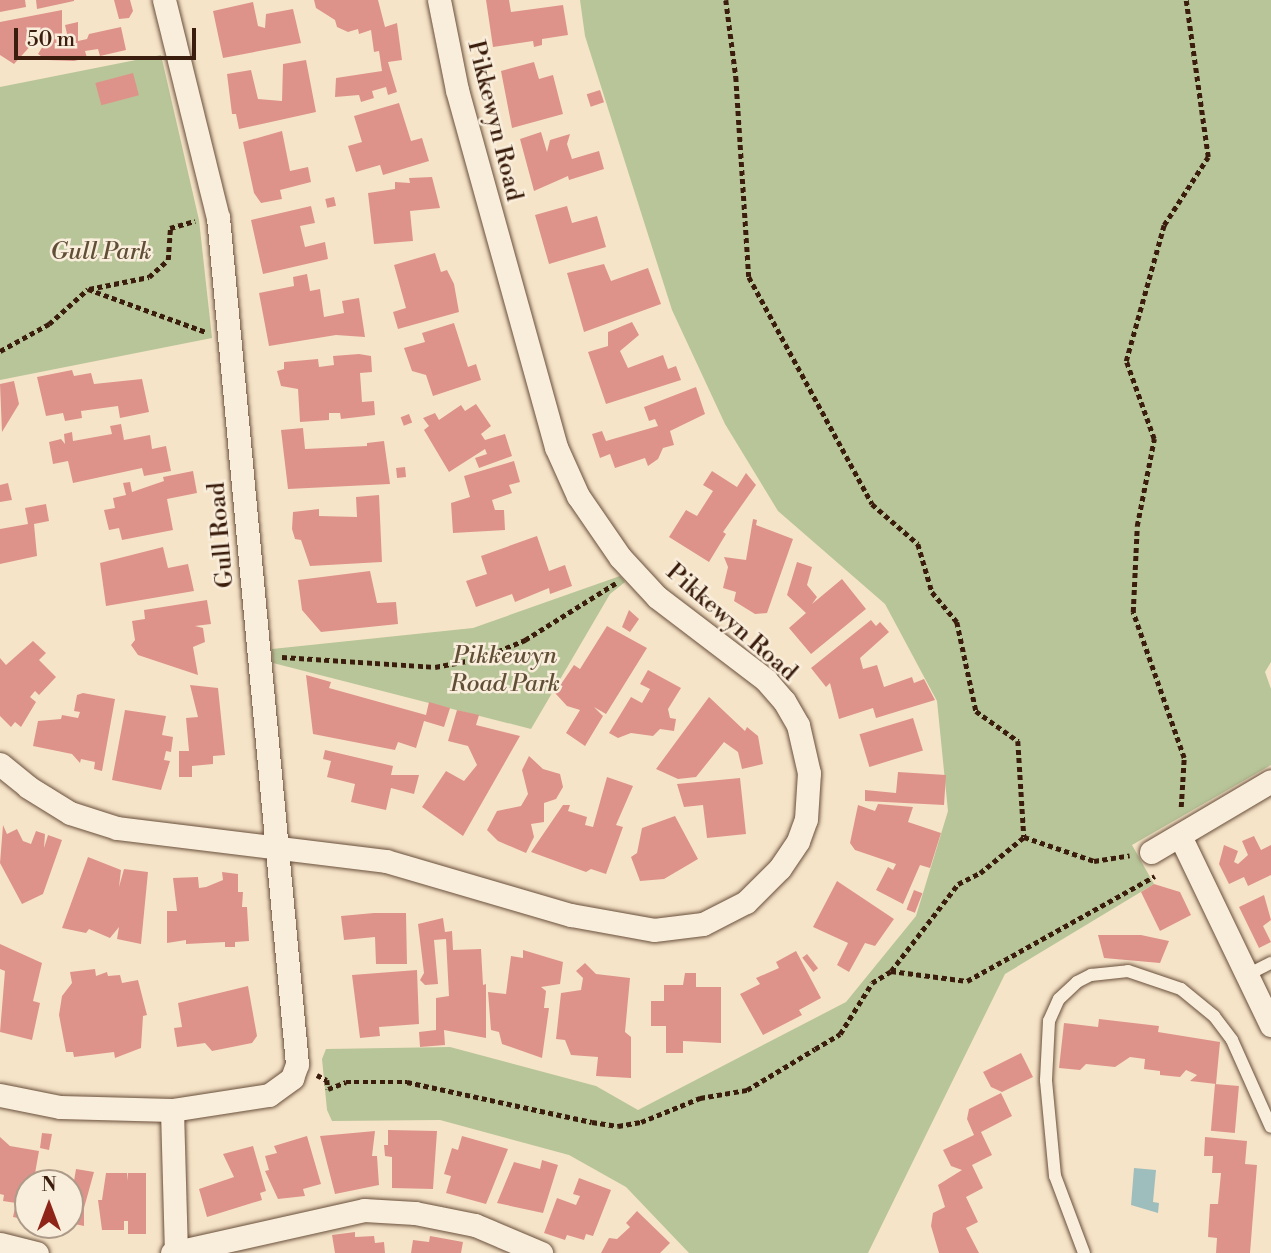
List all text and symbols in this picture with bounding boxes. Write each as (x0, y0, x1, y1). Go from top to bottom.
scale bar (18, 14, 200, 58)
text: 50 m (27, 27, 75, 53)
street label: Pikkewyn Road (460, 38, 528, 204)
park label: Gull Park (50, 239, 152, 267)
street label: Gull Road (203, 481, 241, 589)
street label: Pikkewyn Road (660, 558, 802, 688)
park label: Pikkewyn Road Park (450, 643, 560, 699)
north arrow (14, 1169, 84, 1239)
text: N (41, 1173, 57, 1197)

